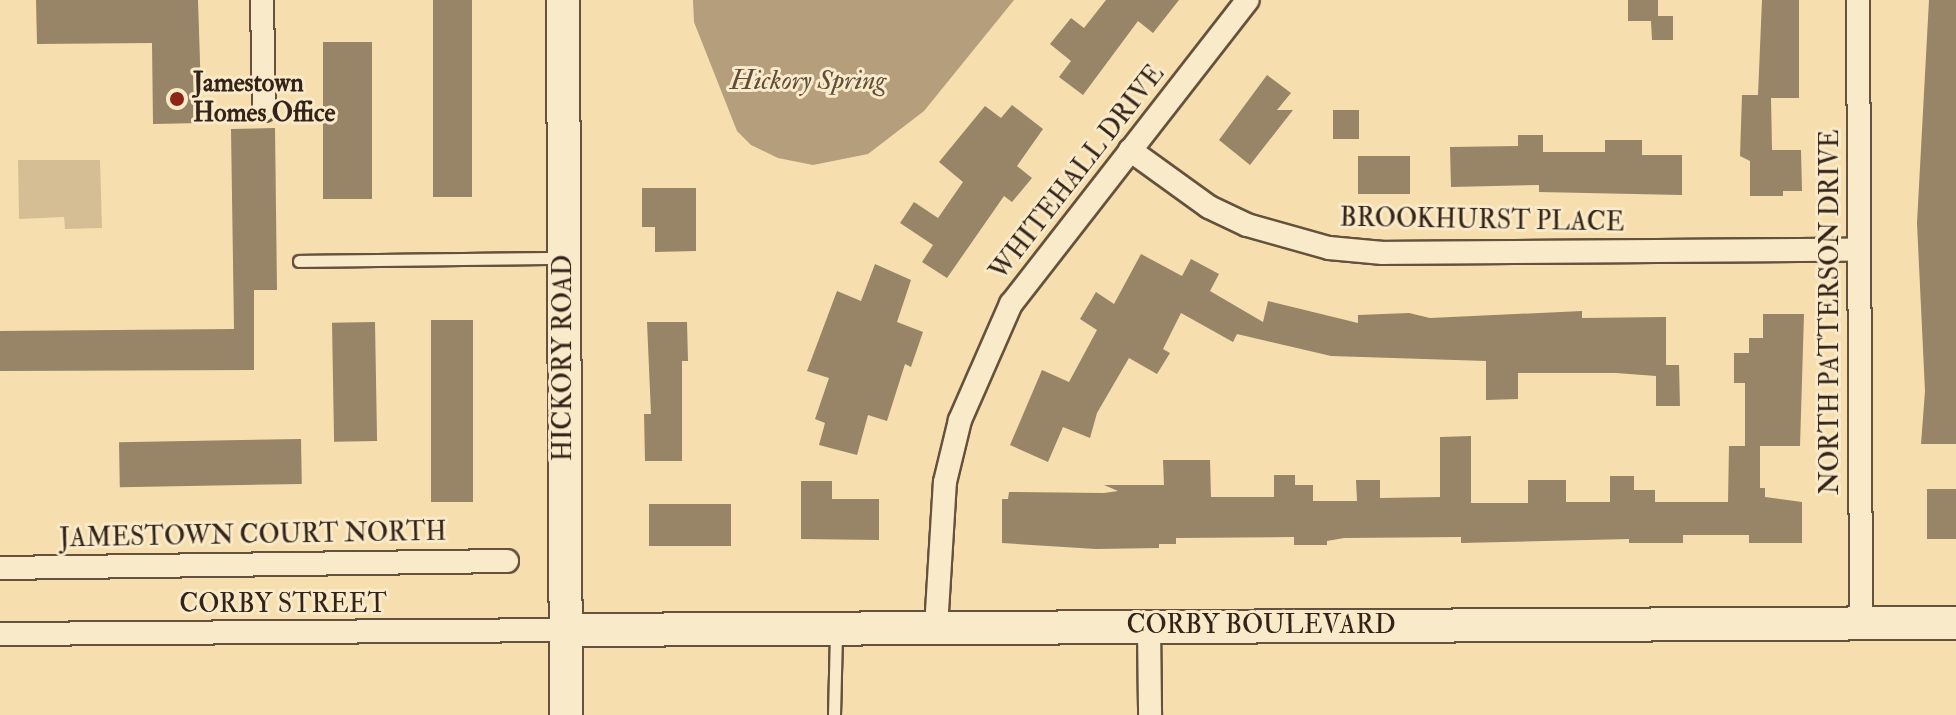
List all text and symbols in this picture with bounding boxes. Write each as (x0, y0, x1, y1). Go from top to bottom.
street label: WHITEHALL DRIVE (984, 59, 1172, 287)
water label: Hickory Spring (730, 64, 886, 98)
place label: Jamestown Homes Office (193, 68, 335, 130)
marker: Jamestown Homes Office (168, 90, 186, 108)
street label: NORTH PATTERSON DRIVE (1815, 129, 1847, 495)
street label: BROOKHURST PLACE (1339, 203, 1625, 239)
street label: HICKORY ROAD (548, 255, 580, 461)
street label: JAMESTOWN COURT NORTH (59, 517, 447, 555)
street label: CORBY STREET (179, 589, 387, 621)
street label: CORBY BOULEVARD (1126, 610, 1396, 642)

